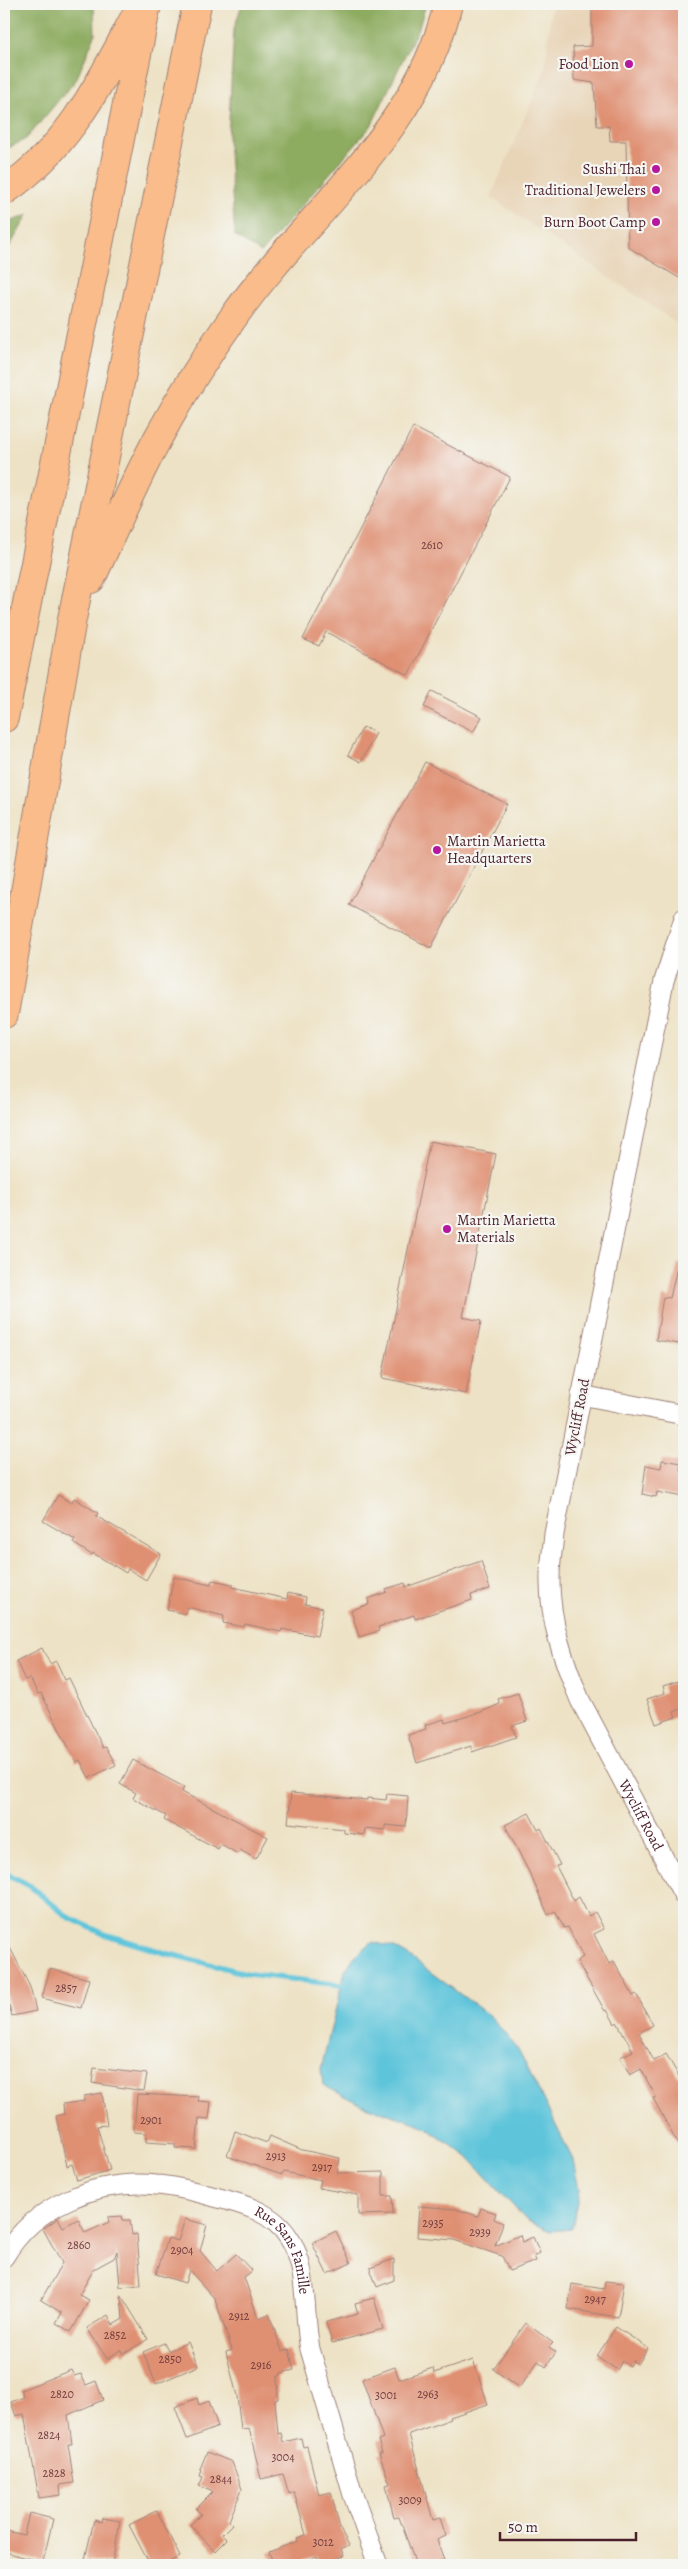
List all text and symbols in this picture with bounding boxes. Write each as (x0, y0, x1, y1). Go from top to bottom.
place label: Food Lion (559, 54, 619, 74)
marker: Food Lion (623, 58, 635, 70)
place label: Sushi Thai (583, 159, 646, 179)
marker: Sushi Thai (650, 163, 662, 175)
place label: Traditional Jewelers (525, 180, 646, 200)
marker: Traditional Jewelers (650, 184, 662, 196)
place label: Burn Boot Camp (544, 212, 646, 232)
marker: Burn Boot Camp (650, 216, 662, 228)
house number: 2610 (421, 537, 443, 553)
place label: Martin Marietta Headquarters (447, 831, 546, 868)
marker: Martin Marietta Headquarters (431, 844, 443, 856)
place label: Martin Marietta Materials (457, 1210, 556, 1247)
marker: Martin Marietta Materials (441, 1223, 453, 1235)
street label: Wycliff Road (560, 1376, 594, 1458)
street label: Wycliff Road (613, 1775, 669, 1855)
house number: 2857 (55, 1980, 78, 1996)
house number: 2901 (140, 2112, 162, 2128)
house number: 2913 (266, 2148, 286, 2164)
house number: 2917 (312, 2159, 333, 2175)
street label: Rue Sans Famille (251, 2201, 315, 2296)
house number: 2935 (422, 2215, 444, 2231)
house number: 2939 (469, 2224, 491, 2240)
house number: 2860 (67, 2237, 91, 2253)
house number: 2904 (171, 2242, 194, 2258)
house number: 2947 (584, 2291, 607, 2307)
house number: 2912 (229, 2308, 250, 2324)
house number: 2852 (104, 2327, 126, 2343)
house number: 2850 (158, 2351, 182, 2367)
house number: 2916 (251, 2357, 272, 2373)
house number: 2820 (50, 2386, 74, 2402)
house number: 2963 (417, 2386, 439, 2402)
house number: 3001 (375, 2387, 397, 2403)
house number: 2824 (38, 2427, 61, 2443)
house number: 3004 (271, 2449, 295, 2465)
house number: 2828 (42, 2465, 66, 2481)
house number: 2844 (210, 2471, 233, 2487)
house number: 3009 (398, 2492, 422, 2508)
scale bar (500, 2509, 637, 2541)
text: 50 m (508, 2517, 538, 2537)
house number: 3012 (312, 2534, 334, 2550)

